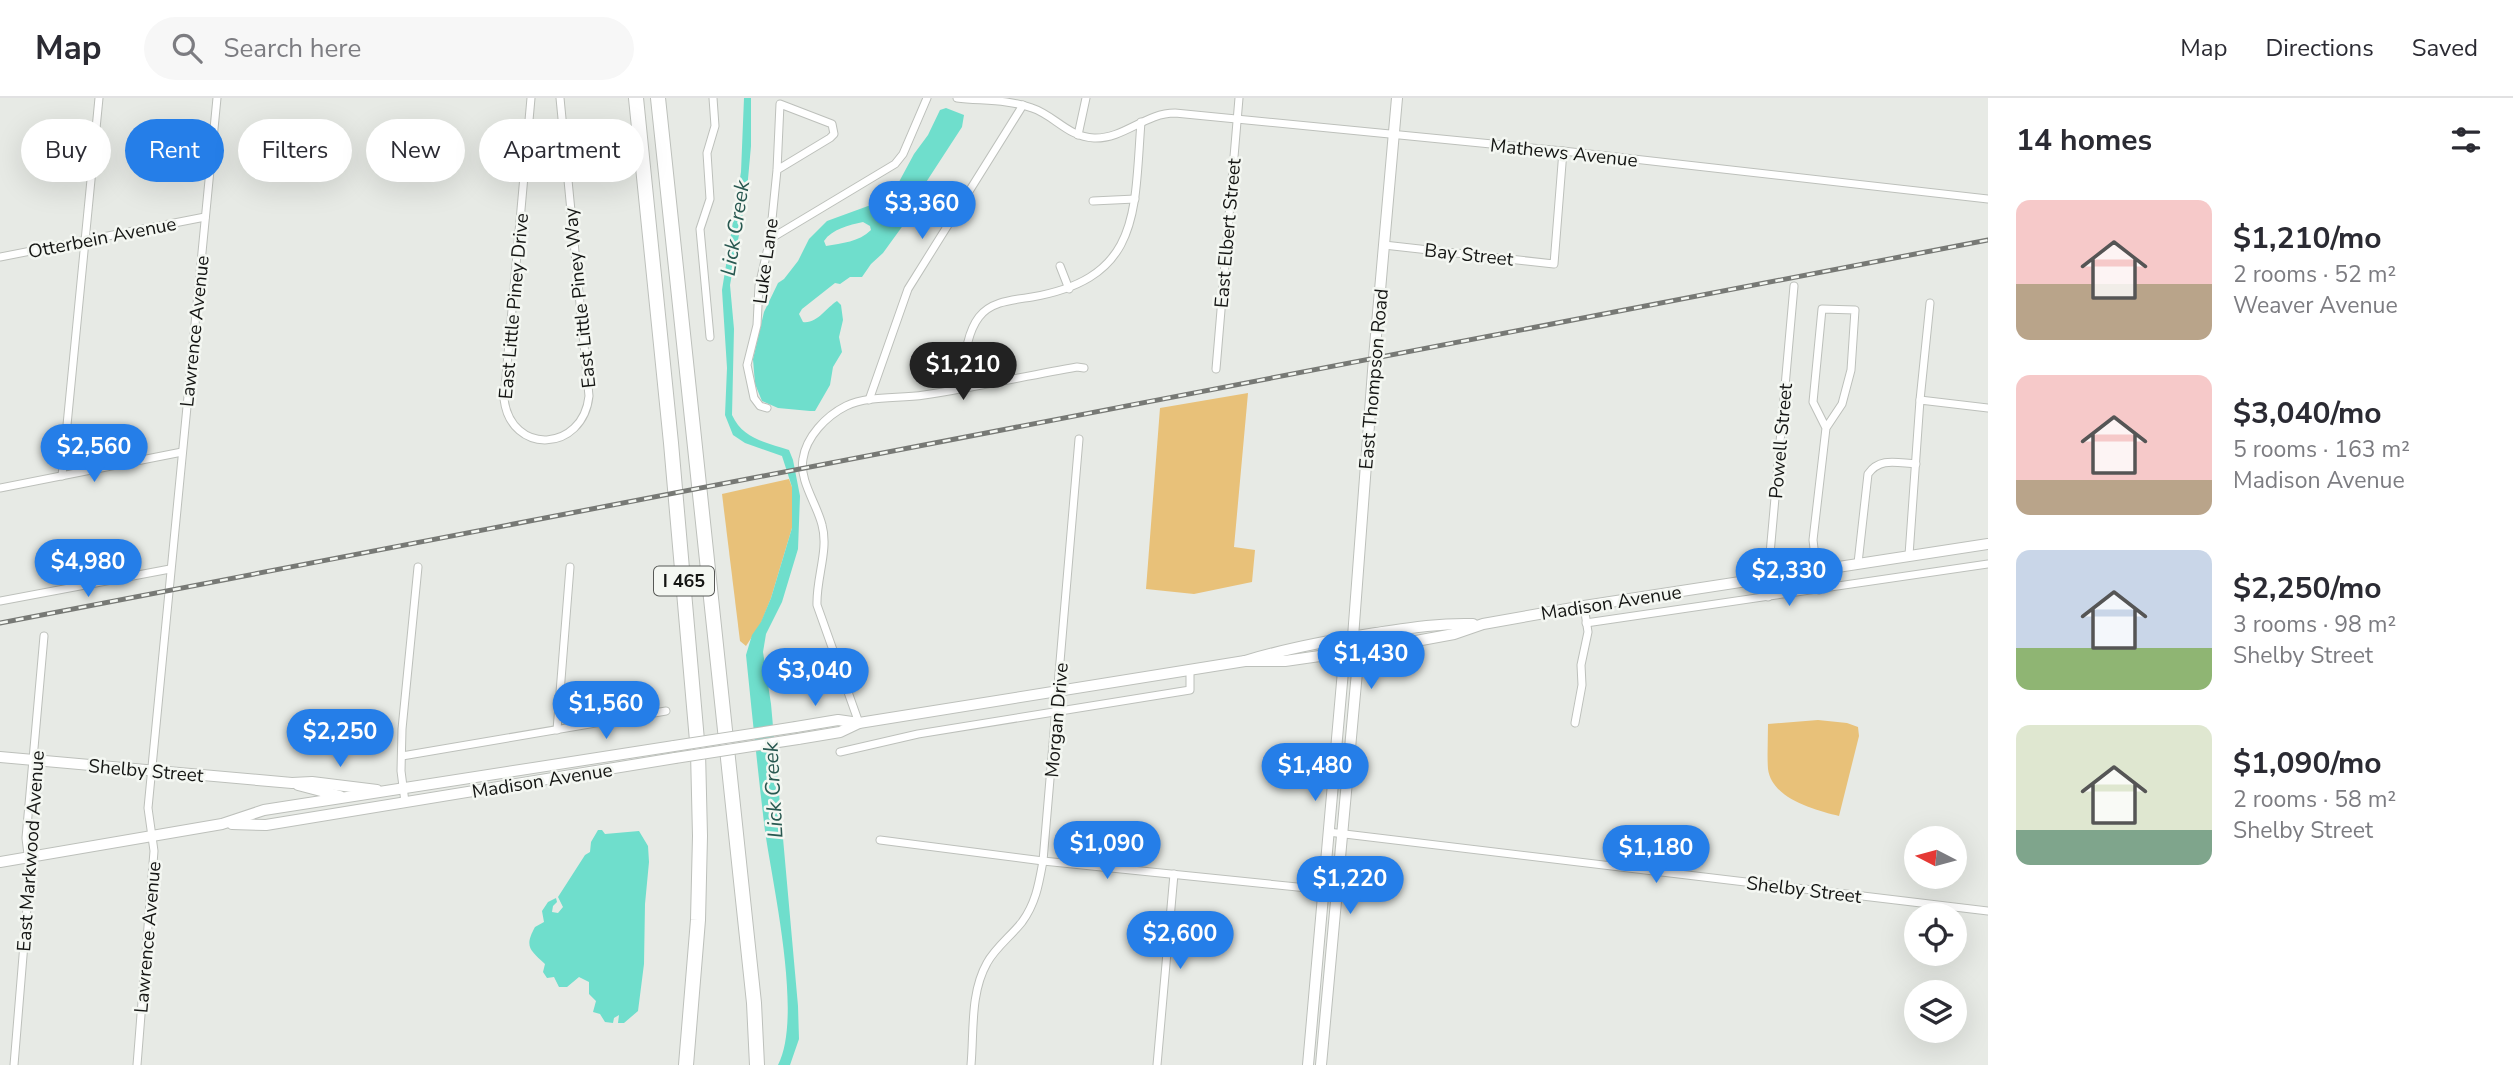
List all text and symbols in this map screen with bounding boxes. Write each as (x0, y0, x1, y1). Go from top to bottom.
search box (144, 17, 634, 80)
text: Map (35, 26, 102, 71)
icon: search (168, 29, 206, 67)
text: Search here (224, 31, 361, 66)
text: Map (2180, 32, 2227, 64)
text: Directions (2265, 32, 2374, 64)
text: Saved (2412, 32, 2478, 64)
chip: Buy (21, 119, 111, 182)
chip: Rent (125, 119, 224, 182)
chip: Filters (238, 119, 352, 182)
chip: New (366, 119, 465, 182)
chip: Apartment (479, 119, 644, 182)
text: 14 homes (2016, 120, 2152, 161)
icon: filters (2447, 121, 2485, 159)
street label: Mathews Avenue (1489, 132, 1639, 174)
street label: East Elbert Street (1209, 157, 1248, 309)
water label: Lick Creek (714, 178, 756, 278)
pin: $3,360 (865, 181, 979, 241)
text: $3,360 (885, 188, 959, 219)
street label: East Little Piney Way (558, 206, 602, 389)
street label: Otterbein Avenue (26, 211, 178, 265)
street label: East Little Piney Drive (493, 212, 535, 400)
street label: Luke Lane (747, 217, 785, 306)
text: $1,210/mo (2233, 218, 2382, 259)
icon: home (2072, 228, 2156, 312)
street label: Bay Street (1423, 237, 1515, 273)
street label: Lawrence Avenue (174, 254, 216, 408)
text: 2 rooms · 52 m² (2233, 259, 2396, 290)
street label: East Thompson Road (1353, 288, 1395, 471)
text: Weaver Avenue (2233, 290, 2398, 321)
pin: $1,210 (906, 342, 1020, 402)
text: $1,210 (926, 349, 1000, 380)
street label: Powell Street (1763, 382, 1799, 500)
text: $3,040/mo (2233, 393, 2382, 434)
icon: home (2072, 403, 2156, 487)
pin: $2,560 (37, 424, 151, 484)
text: $2,560 (57, 431, 131, 462)
text: 5 rooms · 163 m² (2233, 434, 2410, 465)
text: Madison Avenue (2233, 465, 2405, 496)
pin: $4,980 (31, 540, 145, 599)
text: $4,980 (51, 546, 125, 577)
pin: $2,330 (1732, 548, 1846, 608)
text: $2,330 (1752, 555, 1826, 586)
road number: I 465 (654, 566, 714, 596)
text: $2,250/mo (2233, 568, 2382, 609)
icon: home (2072, 578, 2156, 662)
street label: Madison Avenue (1539, 579, 1683, 627)
text: 3 rooms · 98 m² (2233, 609, 2396, 640)
pin: $1,430 (1314, 632, 1428, 691)
text: $1,430 (1334, 638, 1408, 669)
text: Shelby Street (2233, 640, 2373, 671)
pin: $3,040 (758, 648, 872, 708)
text: $3,040 (778, 655, 852, 686)
street label: Morgan Drive (1039, 661, 1075, 779)
pin: $1,560 (549, 682, 663, 741)
text: $1,560 (569, 688, 643, 719)
pin: $2,250 (283, 710, 397, 769)
text: $2,250 (303, 716, 377, 747)
water label: Lick Creek (756, 741, 789, 839)
text: $1,090/mo (2233, 743, 2382, 784)
pin: $1,480 (1258, 744, 1372, 803)
street label: East Markwood Avenue (11, 750, 51, 952)
text: $1,480 (1278, 750, 1352, 781)
street label: Shelby Street (87, 753, 205, 789)
icon: home (2072, 753, 2156, 837)
street label: Madison Avenue (470, 757, 614, 805)
text: 2 rooms · 58 m² (2233, 784, 2396, 815)
text: Shelby Street (2233, 815, 2373, 846)
pin: $1,090 (1050, 822, 1164, 881)
pin: $1,180 (1599, 826, 1713, 885)
north arrow (1904, 826, 1967, 889)
map controls (1904, 826, 1967, 1043)
text: $1,090 (1070, 828, 1144, 859)
text: $1,180 (1619, 832, 1693, 863)
pin: $1,220 (1293, 856, 1407, 916)
street label: Lawrence Avenue (128, 860, 168, 1014)
text: $1,220 (1313, 863, 1387, 894)
street label: Shelby Street (1745, 870, 1863, 910)
button: locate (1904, 903, 1967, 966)
pin: $2,600 (1123, 912, 1237, 971)
text: $2,600 (1143, 918, 1217, 949)
button: layers (1904, 980, 1967, 1043)

